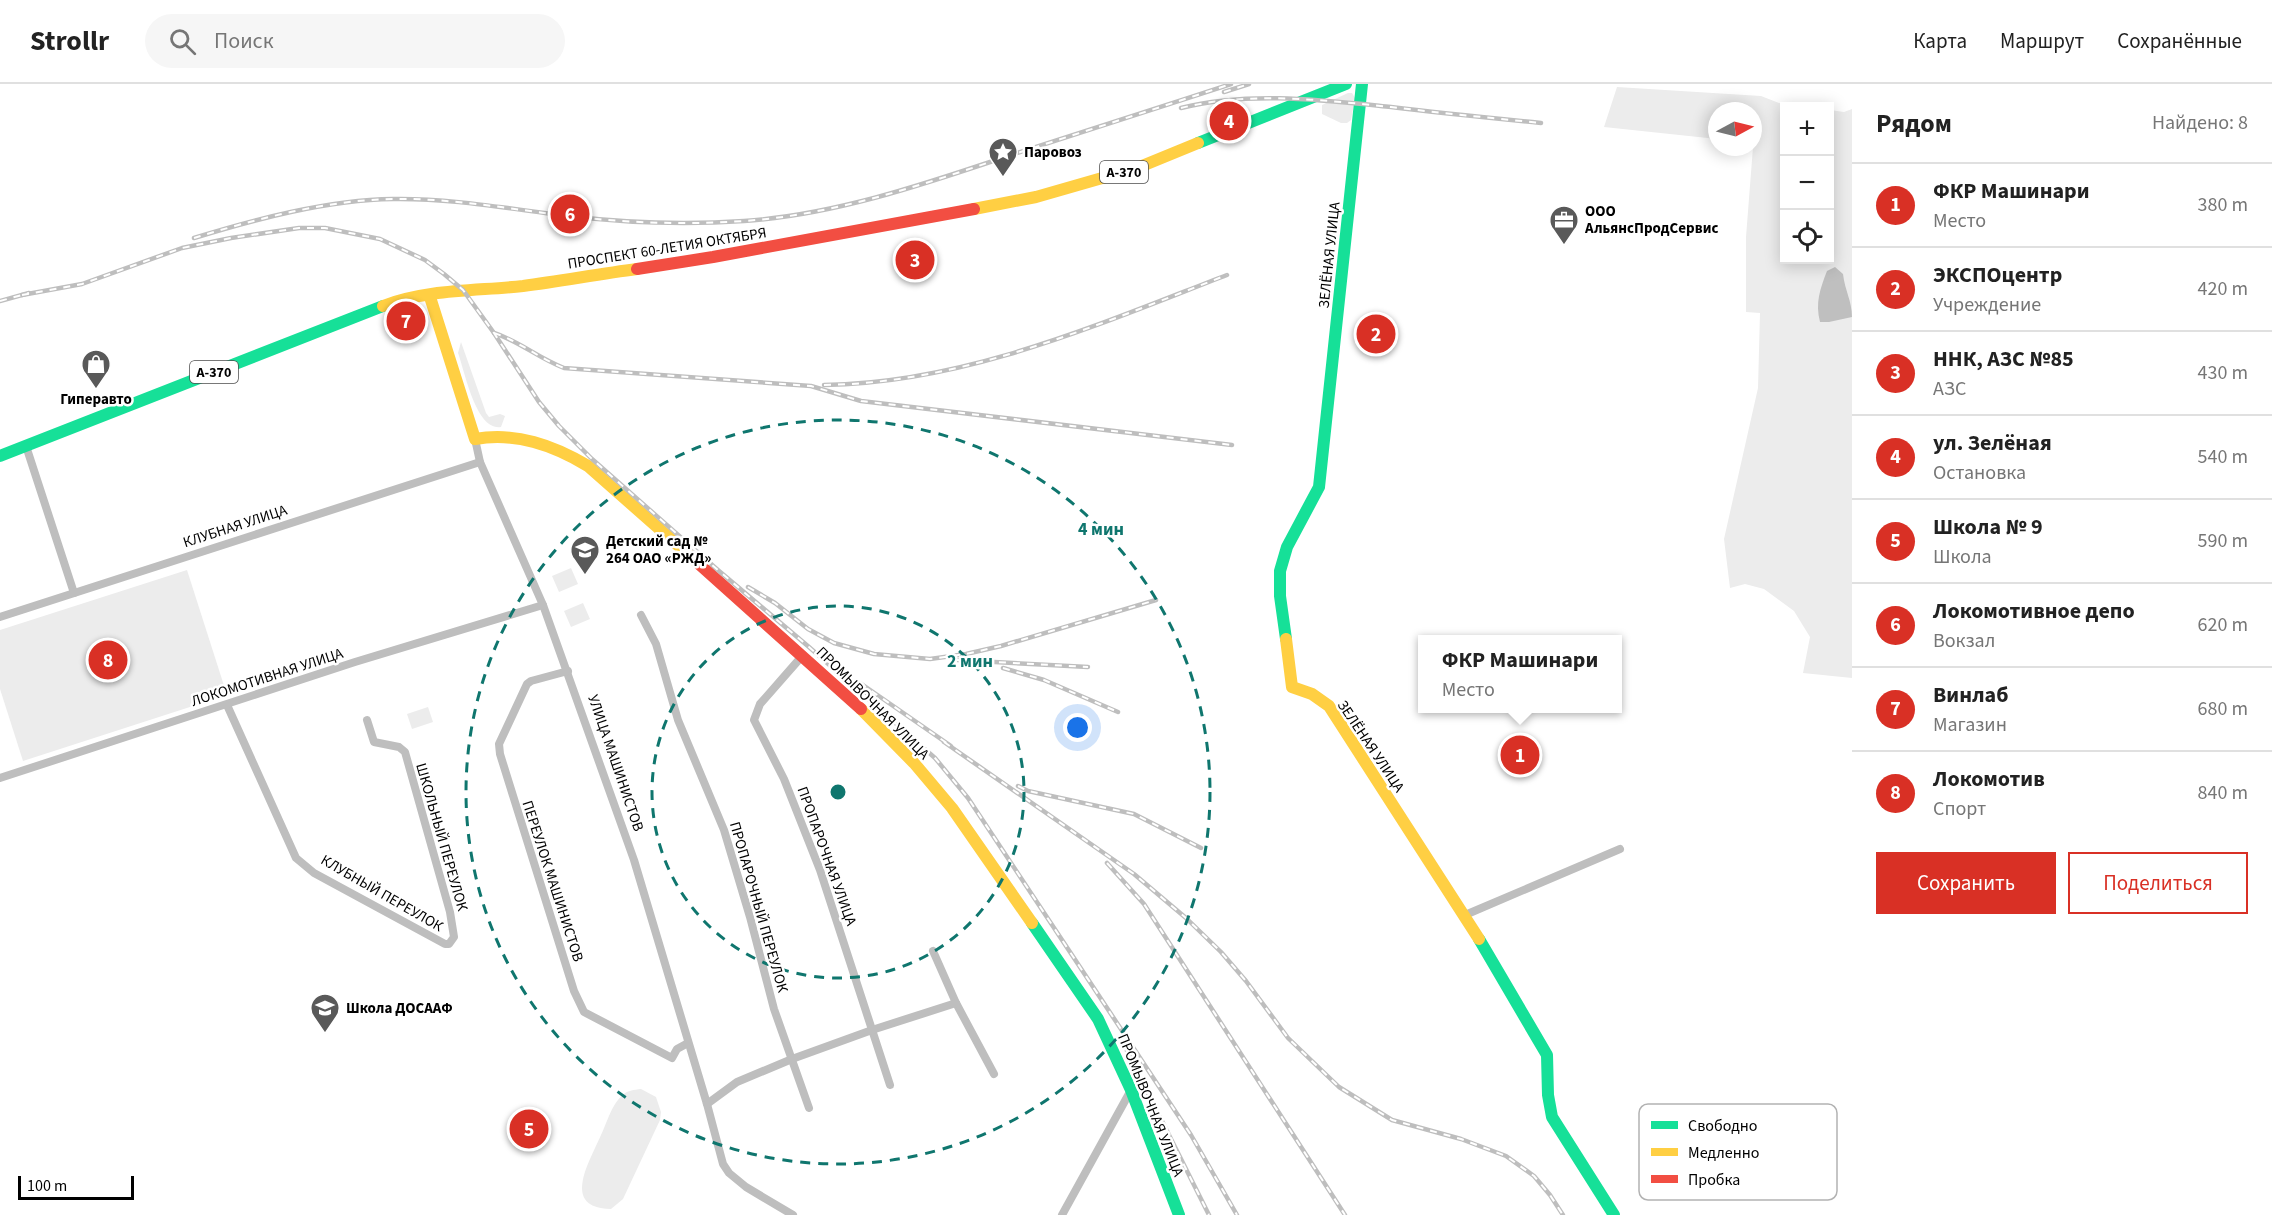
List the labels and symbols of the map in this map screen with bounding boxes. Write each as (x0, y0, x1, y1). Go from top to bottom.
pin: 4 (1210, 99, 1248, 144)
north arrow (1708, 102, 1762, 156)
place icon: Паровоз (987, 136, 1019, 178)
place label: Паровоз (1024, 142, 1082, 163)
road number: А-370 (1100, 161, 1148, 183)
pin: 6 (550, 192, 590, 236)
street label: ЗЕЛЁНАЯ УЛИЦА (1313, 200, 1346, 309)
place label: ООО АльянсПродСервис (1584, 201, 1718, 239)
office icon: ООО АльянсПродСервис (1548, 204, 1580, 246)
street label: ПРОСПЕКТ 60-ЛЕТИЯ ОКТЯБРЯ (566, 222, 768, 275)
pin: 3 (896, 238, 934, 282)
pin: 7 (386, 298, 426, 344)
pin: 2 (1356, 312, 1396, 356)
shop icon: Гиперавто (80, 348, 112, 390)
road number: А-370 (190, 361, 238, 383)
place label: Гиперавто (60, 389, 132, 410)
street label: КЛУБНАЯ УЛИЦА (180, 499, 291, 553)
text: 4 мин (1078, 517, 1124, 542)
place label: Детский сад № 264 ОАО «РЖД» (606, 531, 711, 569)
school or university icon: Детский сад № 264 ОАО «РЖД» (569, 534, 601, 576)
pin: 8 (88, 638, 128, 682)
street label: ПРОМЫВОЧНАЯ УЛИЦА (811, 642, 935, 765)
street label: ЛОКОМОТИВНАЯ УЛИЦА (188, 643, 347, 712)
text: 2 мин (947, 649, 993, 674)
street label: УЛИЦА МАШИНИСТОВ (582, 692, 649, 835)
street label: ЗЕЛЁНАЯ УЛИЦА (1332, 696, 1410, 797)
your location (1063, 713, 1092, 742)
pin: 1 (1500, 732, 1540, 778)
street label: ШКОЛЬНЫЙ ПЕРЕУЛОК (410, 761, 473, 914)
centre of rings (828, 782, 848, 802)
street label: ПРОПАРОЧНАЯ УЛИЦА (792, 784, 862, 930)
street label: ПЕРЕУЛОК МАШИНИСТОВ (517, 798, 589, 965)
street label: ПРОПАРОЧНЫЙ ПЕРЕУЛОК (724, 819, 793, 995)
street label: КЛУБНЫЙ ПЕРЕУЛОК (317, 850, 447, 937)
school or university icon: Школа ДОСААФ (309, 992, 341, 1034)
place label: Школа ДОСААФ (346, 998, 453, 1019)
street label: ПРОМЫВОЧНАЯ УЛИЦА (1112, 1031, 1189, 1180)
legend (1639, 1104, 1837, 1200)
pin: 5 (510, 1106, 548, 1152)
text: Свободно (1688, 1115, 1758, 1137)
text: Медленно (1688, 1142, 1759, 1164)
text: Пробка (1688, 1169, 1740, 1191)
scale bar (18, 1173, 134, 1200)

